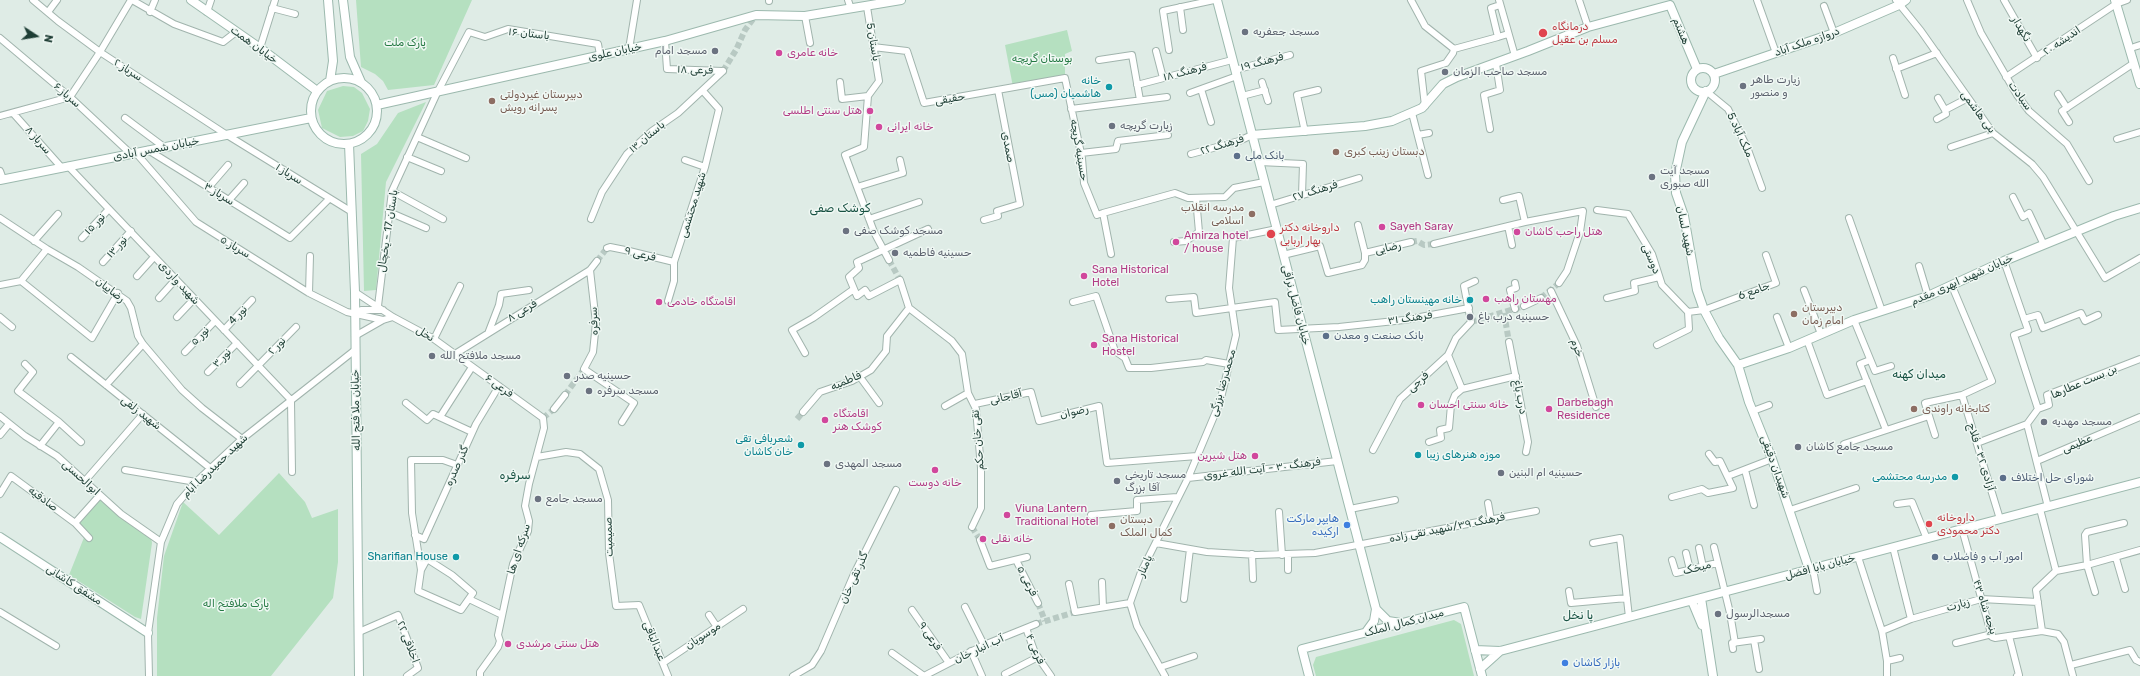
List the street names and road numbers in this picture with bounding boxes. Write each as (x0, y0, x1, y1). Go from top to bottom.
street label: نگهدار (2008, 14, 2034, 44)
street label: هشتم (1670, 16, 1692, 46)
street label: باستان 5 (863, 22, 883, 62)
street label: خیابان همت (228, 23, 280, 67)
street label: اندیشه ۲۰ (2041, 24, 2083, 58)
street label: باستان ۱۶ (508, 25, 550, 43)
street label: دروازه ملک آباد (1772, 25, 1842, 59)
street label: خیابان علوی (587, 40, 643, 64)
street label: فرهنگ ۱۹ (1239, 50, 1285, 74)
street label: سرباز ۲ (111, 56, 145, 84)
street label: فرهنگ ۱۸ (1162, 60, 1208, 84)
street label: فرعی ۱۸ (677, 63, 713, 77)
street label: سیادت (2005, 79, 2035, 113)
street label: سرباز ۶ (51, 80, 83, 110)
street label: بنی هاشمی (1958, 88, 1998, 136)
street label: حقیقی (934, 90, 966, 108)
street label: ملک آباد 5 (1724, 111, 1756, 159)
street label: باستان ۱۳ (626, 118, 668, 156)
street label: حسینیه گریچه (1067, 118, 1091, 182)
street label: سرباز ۸ (22, 123, 54, 157)
street label: صمدی (999, 130, 1017, 164)
street label: فرهنگ ۲۲ (1199, 132, 1245, 158)
street label: خیابان شمس آبادی (112, 134, 200, 164)
street label: سرباز ۱ (273, 161, 305, 187)
street label: شهید محتشمی (677, 170, 709, 240)
street label: فرهنگ ۲۷ (1291, 178, 1339, 204)
street label: سرباز ۳ (201, 180, 237, 208)
street label: باستان 17 - یخچال (375, 189, 401, 273)
street label: شهید لسان (1673, 205, 1697, 257)
street label: نور ۱۵ (82, 210, 108, 238)
street label: نور ۱۳ (104, 233, 130, 261)
street label: سرباز ۵ (217, 233, 253, 261)
street label: رضایی (1374, 239, 1402, 257)
street label: دوستی (1639, 242, 1663, 276)
street label: فرعی ۹ (623, 244, 657, 264)
street label: خیابان شهید ابهری مقدم (1909, 251, 2015, 309)
street label: شهید واردی (156, 259, 202, 307)
street label: خیابان فاضل نراقی (1279, 263, 1313, 347)
street label: رضاییان (93, 275, 127, 305)
street label: جامع 6 (1736, 279, 1772, 303)
street label: فرعی ۸ (505, 297, 539, 325)
street label: نور 4 (226, 303, 250, 327)
street label: سرفره (587, 306, 601, 336)
street label: فرهنگ ۳۱ (1387, 308, 1433, 328)
street label: نخل (413, 323, 437, 345)
street label: نور ۵ (188, 324, 212, 348)
street label: نور ۲ (265, 334, 289, 358)
street label: خرم (1568, 337, 1586, 359)
street label: نور ۳ (210, 346, 234, 370)
street label: محمدرضا بزرگی (1207, 348, 1239, 418)
street label: بن بست عطارها (2049, 362, 2119, 402)
street label: خیابان ملا فتح الله (349, 369, 363, 451)
street label: فاطمیه (829, 369, 863, 393)
street label: فرجی (1404, 369, 1432, 395)
street label: فرعی ۶ (482, 371, 516, 401)
street label: درب باغ (1510, 379, 1530, 415)
street label: آقاجانی (989, 387, 1023, 407)
street label: شهید زلفی (118, 393, 164, 433)
street label: رضوان (1058, 402, 1090, 422)
street label: تقی خان حکم (969, 409, 987, 471)
street label: آزادی ۳۲ - فلاح (1964, 421, 1998, 493)
street label: شهید حمیدرضا آبام (179, 431, 251, 501)
street label: عظیمی (2060, 432, 2094, 456)
street label: شهیدان دقیقی (1757, 434, 1793, 500)
street label: گذر صدره (442, 444, 472, 488)
street label: فرهنگ ۳۰ - آیت الله غروی (1203, 455, 1321, 483)
street label: ابوالحسنی (59, 458, 103, 498)
street label: صادقیه (26, 484, 60, 514)
street label: فرهنگ ۳۹/شهید تقی زاده (1388, 510, 1506, 546)
street label: صمیمیت (602, 517, 616, 557)
street label: سرکه ای ها (505, 522, 533, 576)
street label: گذر تقی خان (837, 550, 871, 606)
street label: خیابان بابا افضل (1783, 551, 1857, 583)
street label: پامنار (1134, 553, 1156, 579)
street label: میخک (1682, 558, 1712, 578)
street label: مشفق کاشانی (44, 562, 104, 608)
street label: فرعی ۵ (1014, 564, 1040, 598)
street label: پنجه شاه ۴۳ (1970, 578, 2000, 636)
street label: زیارت (1945, 595, 1971, 615)
street label: میدان کمال الملک (1363, 606, 1445, 640)
street label: اخلاقی ۲۲ (394, 619, 422, 665)
street label: عبدالباقی (640, 619, 668, 663)
street label: موسویان (683, 619, 723, 653)
street label: فرعی ۹ (915, 619, 945, 653)
street label: آب انبار خان (952, 632, 1006, 666)
street label: فرعی ۴ (1023, 632, 1047, 666)

